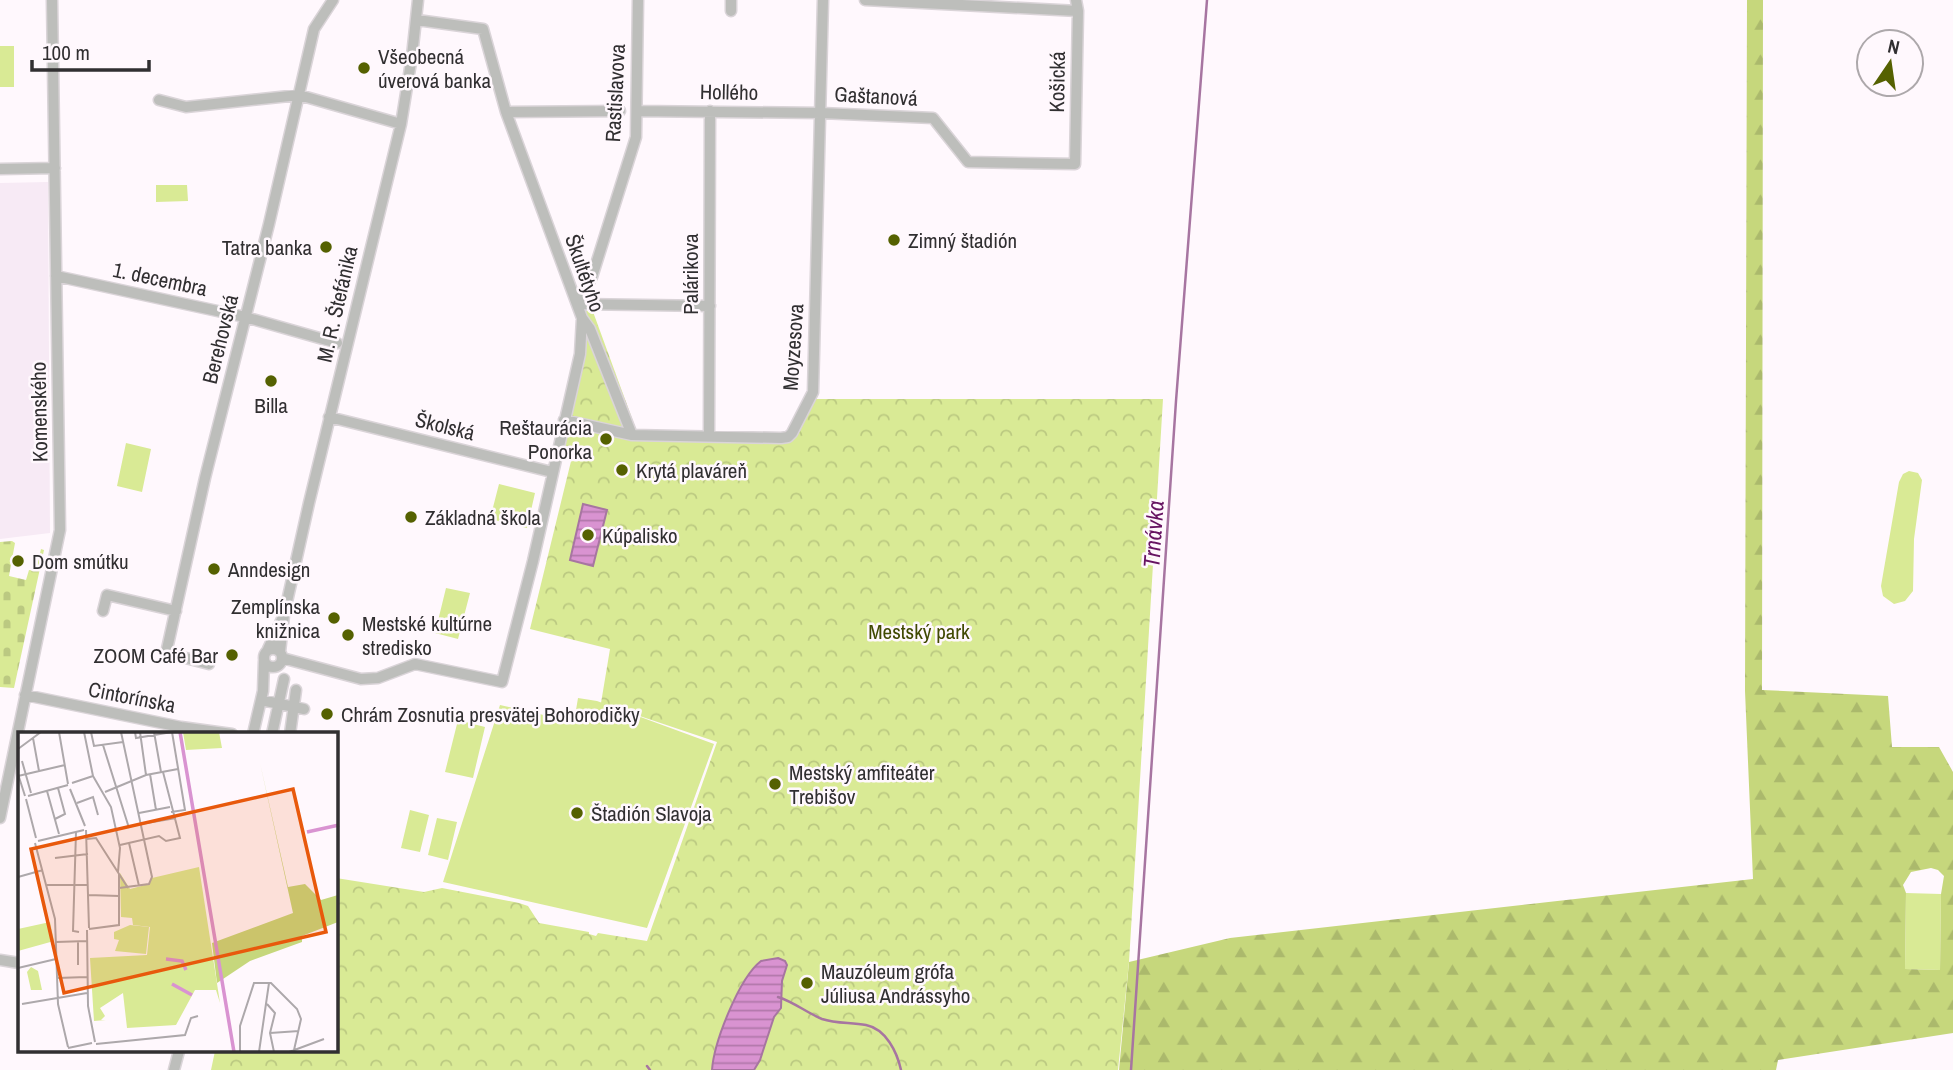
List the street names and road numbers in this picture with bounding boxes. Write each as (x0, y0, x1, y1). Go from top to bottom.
street label: Rastislavova (598, 43, 632, 143)
street label: Košická (1042, 51, 1072, 113)
street label: Hollého (700, 77, 758, 107)
street label: Gaštanová (834, 79, 919, 113)
street label: Škultétyho (558, 230, 612, 316)
street label: Palárikova (676, 233, 705, 315)
street label: M. R. Štefánika (310, 243, 365, 365)
street label: 1. decembra (110, 255, 210, 303)
street label: Berehovská (195, 291, 245, 387)
street label: Moyzesova (775, 302, 811, 391)
street label: Komenského (24, 361, 54, 463)
street label: Školská (412, 405, 478, 447)
street label: Cintorínska (86, 674, 178, 720)

